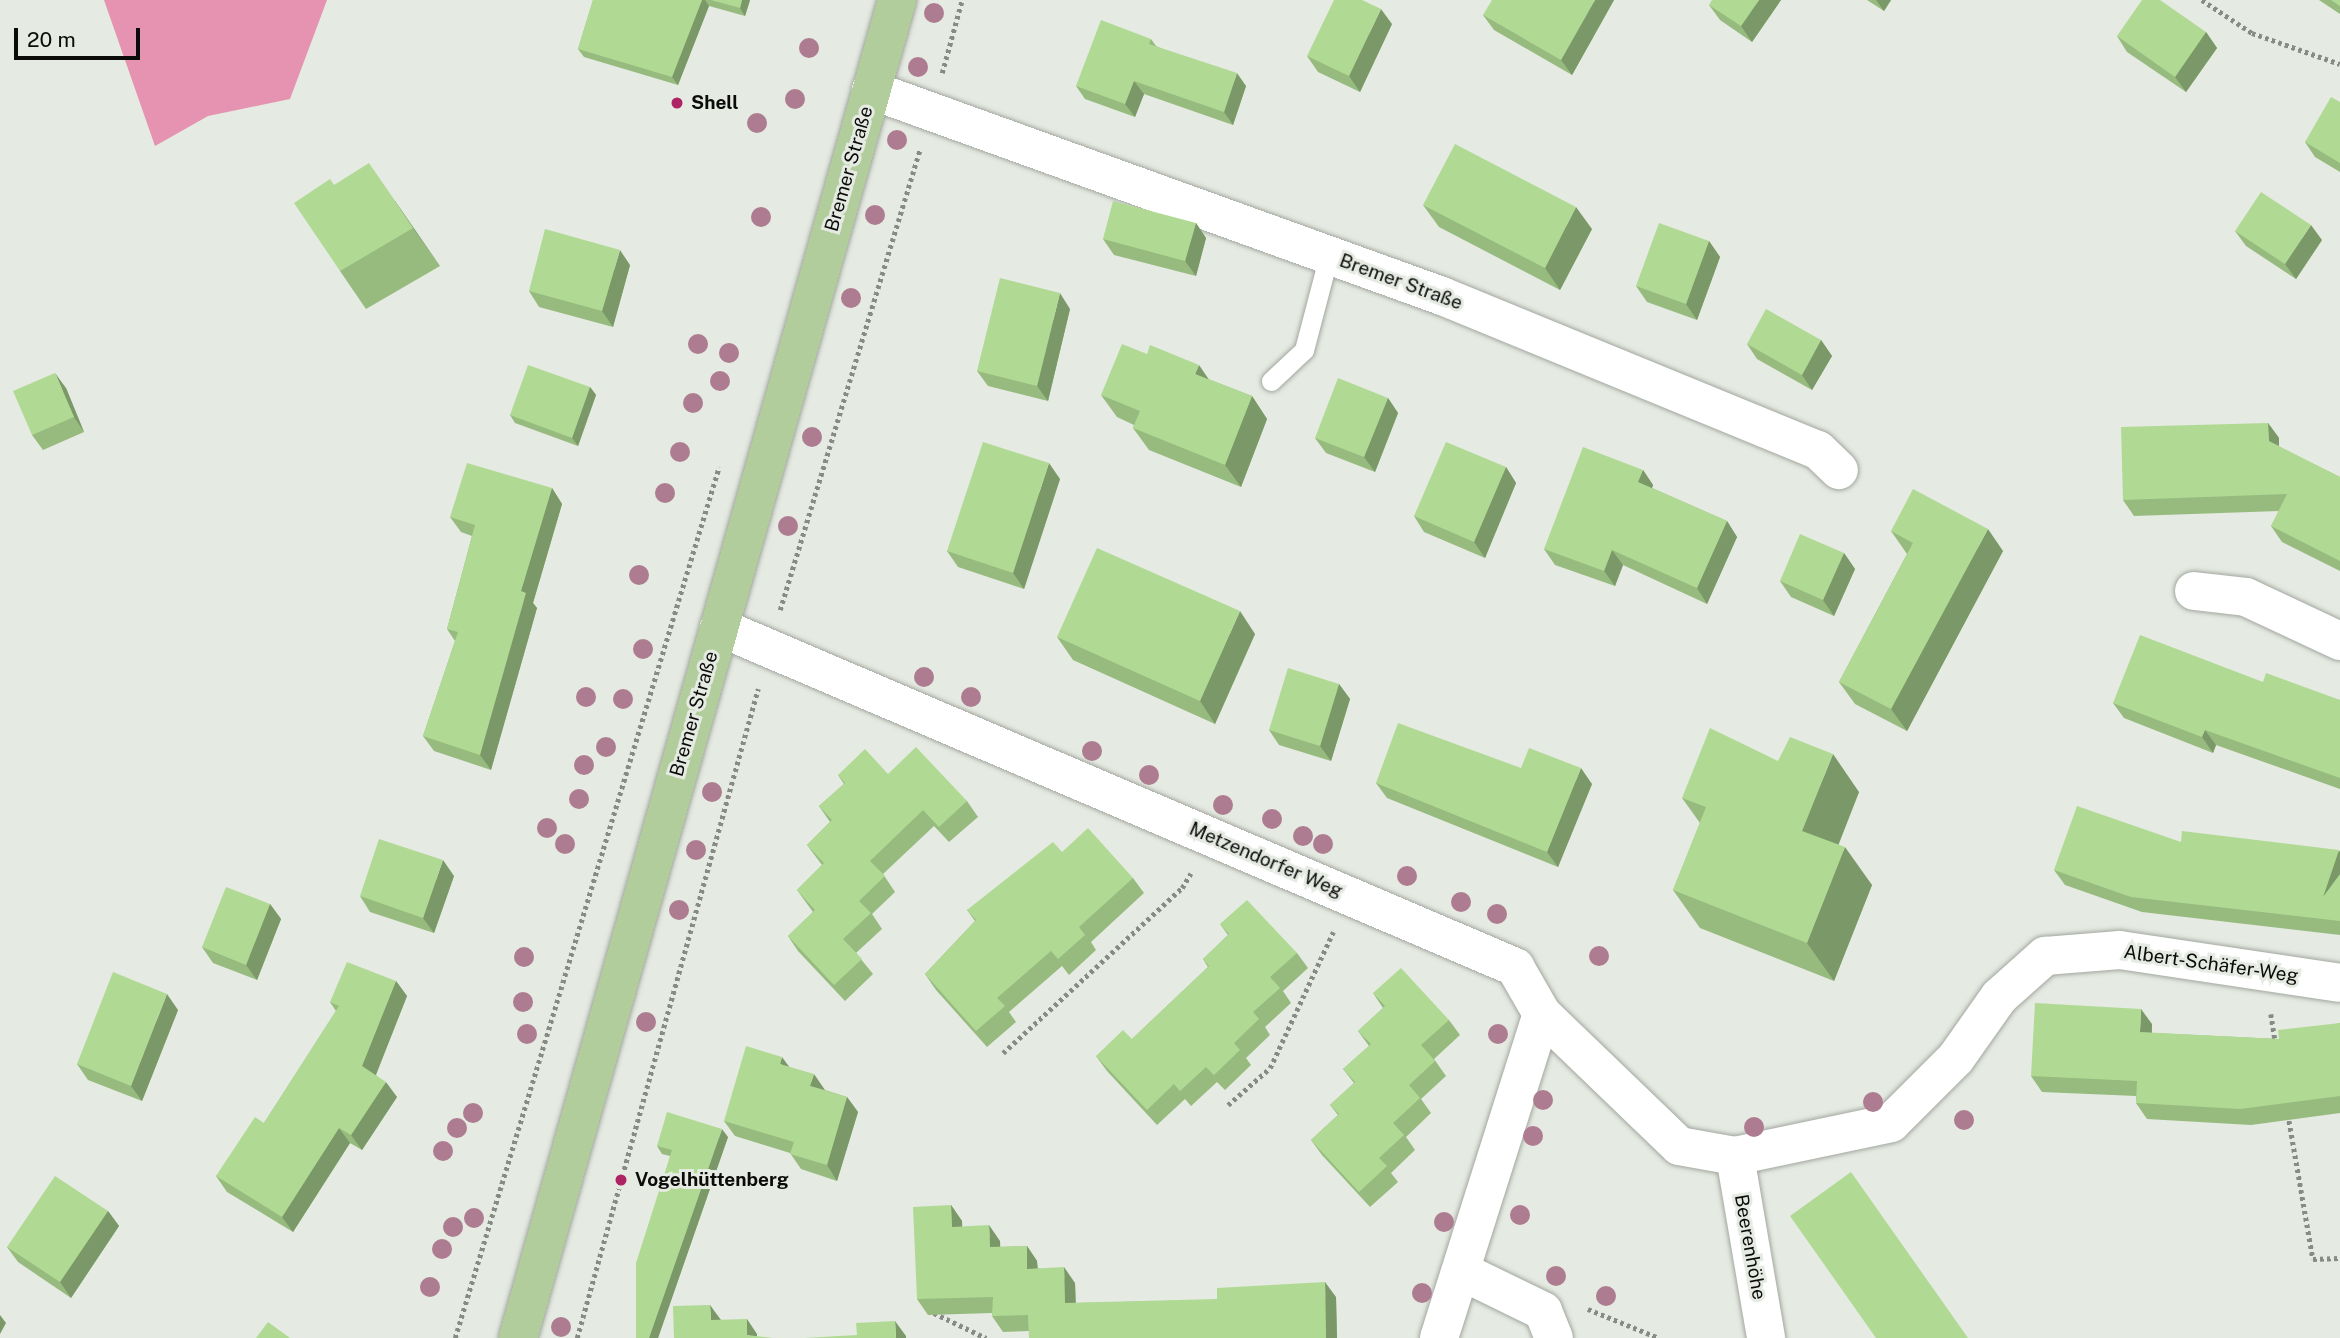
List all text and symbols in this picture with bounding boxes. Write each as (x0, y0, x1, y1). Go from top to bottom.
scale bar (18, 14, 144, 58)
text: 20 m (27, 27, 76, 52)
place label: Shell (691, 92, 739, 114)
marker: Shell (669, 95, 685, 111)
street label: Bremer Straße (820, 104, 878, 234)
street label: Bremer Straße (1336, 249, 1466, 315)
street label: Bremer Straße (665, 649, 723, 779)
street label: Metzendorfer Weg (1186, 817, 1346, 903)
street label: Albert-Schäfer-Weg (2122, 940, 2300, 988)
place label: Vogelhüttenberg (635, 1169, 789, 1191)
marker: Vogelhüttenberg (613, 1172, 629, 1188)
street label: Beerenhöhe (1730, 1192, 1770, 1302)

